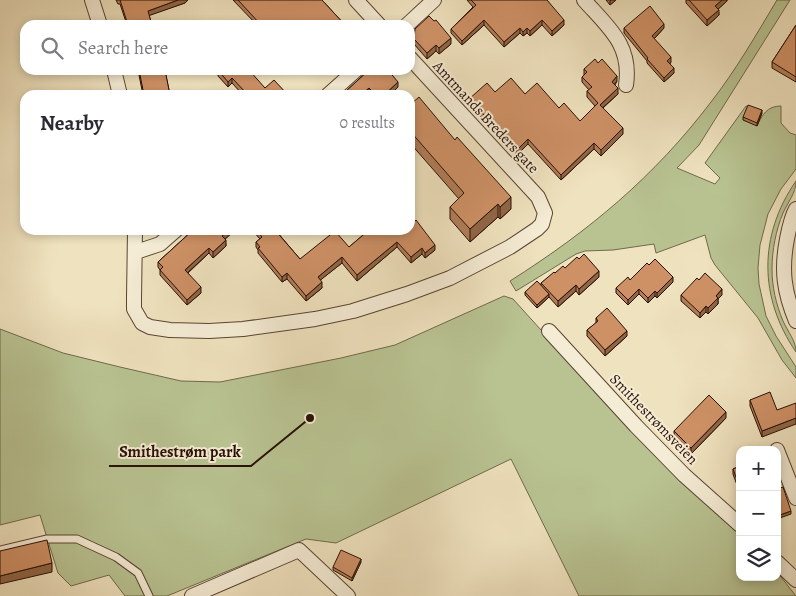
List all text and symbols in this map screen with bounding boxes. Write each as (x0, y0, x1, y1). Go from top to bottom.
search box (20, 20, 415, 75)
icon: search (38, 34, 66, 62)
text: Search here (78, 35, 168, 61)
street label: Amtmands Breders gate (428, 56, 544, 178)
text: Nearby (40, 109, 103, 137)
text: 0 results (339, 112, 395, 134)
street label: Smithestrømsveien (605, 369, 703, 469)
callout: Smithestrøm park (109, 435, 251, 466)
text: Smithestrøm park (119, 441, 242, 463)
map controls (736, 446, 781, 581)
button: + (736, 446, 781, 491)
button: − (736, 491, 781, 536)
button: layers (736, 536, 781, 581)

